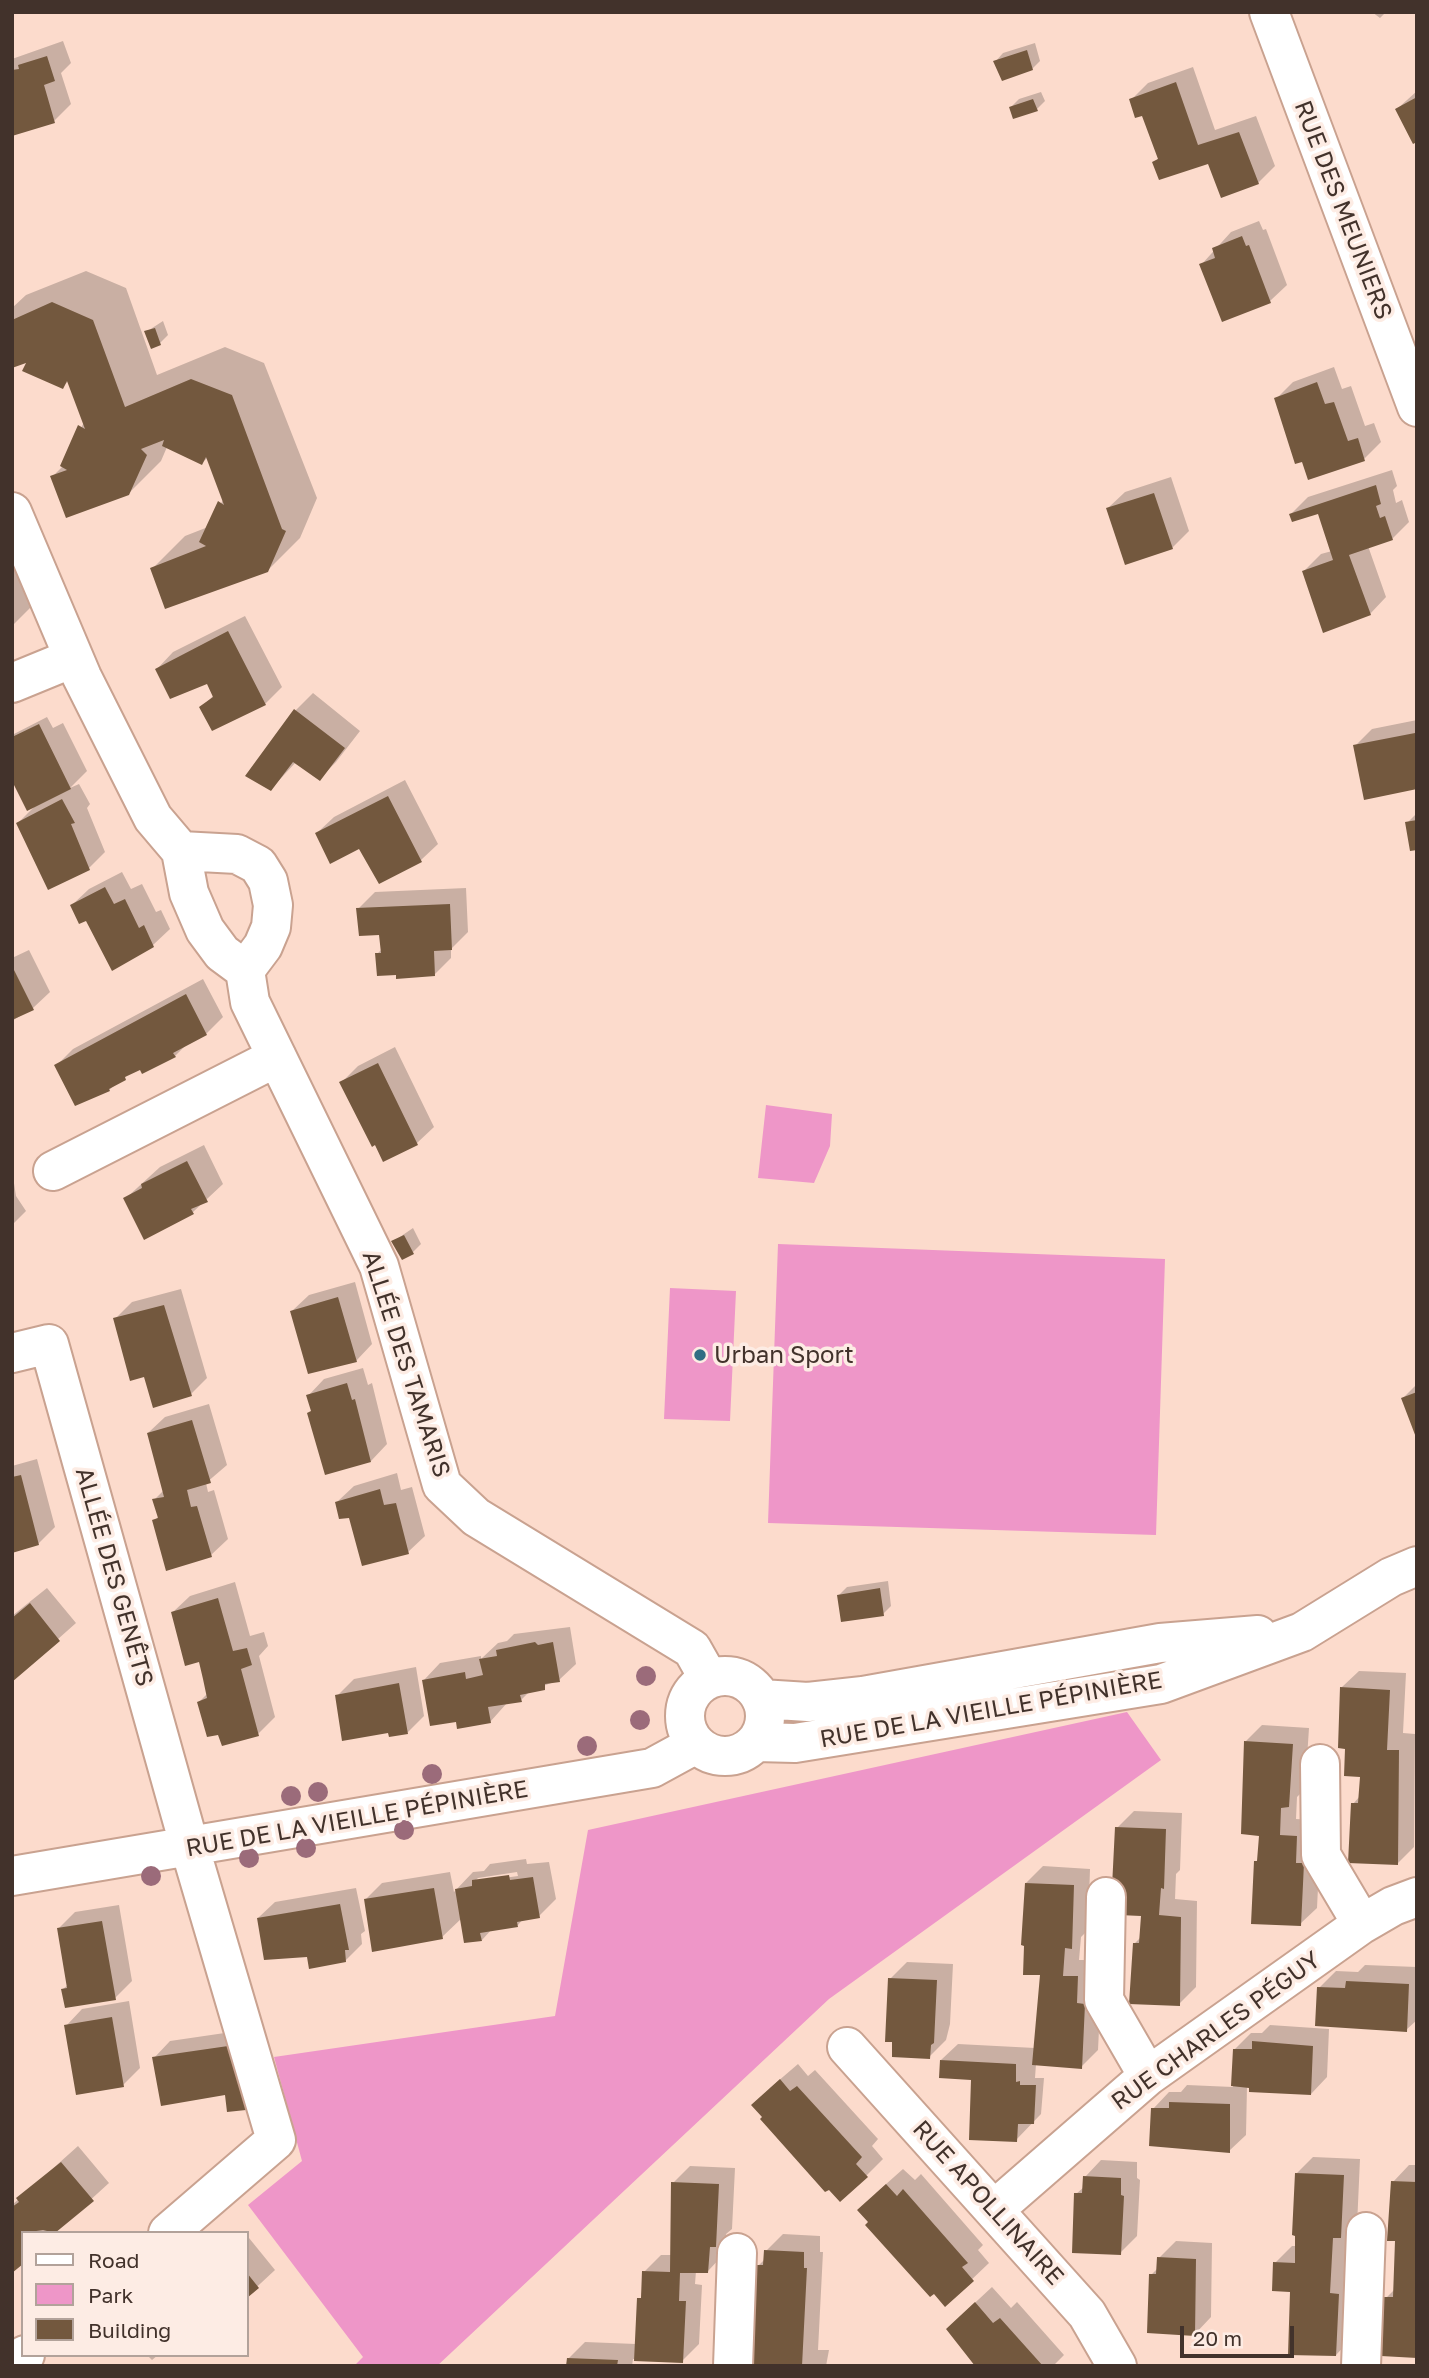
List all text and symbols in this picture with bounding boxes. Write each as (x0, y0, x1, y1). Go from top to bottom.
street label: RUE DES MEUNIERS (1288, 97, 1398, 323)
street label: ALLÉE DES TAMARIS (356, 1247, 456, 1481)
place label: Urban Sport (714, 1341, 854, 1369)
marker: Urban Sport (692, 1347, 708, 1363)
street label: ALLÉE DES GENÊTS (69, 1464, 159, 1690)
street label: RUE DE LA VIEILLE PÉPINIÈRE (818, 1666, 1164, 1754)
street label: RUE DE LA VIEILLE PÉPINIÈRE (184, 1775, 530, 1863)
street label: RUE CHARLES PÉGUY (1106, 1946, 1326, 2116)
street label: RUE APOLLINAIRE (907, 2115, 1069, 2291)
legend (21, 2231, 248, 2357)
text: Road (88, 2247, 139, 2273)
text: Park (88, 2282, 133, 2308)
scale bar (1184, 2312, 1298, 2356)
text: Building (88, 2317, 171, 2343)
text: 20 m (1193, 2325, 1242, 2351)

